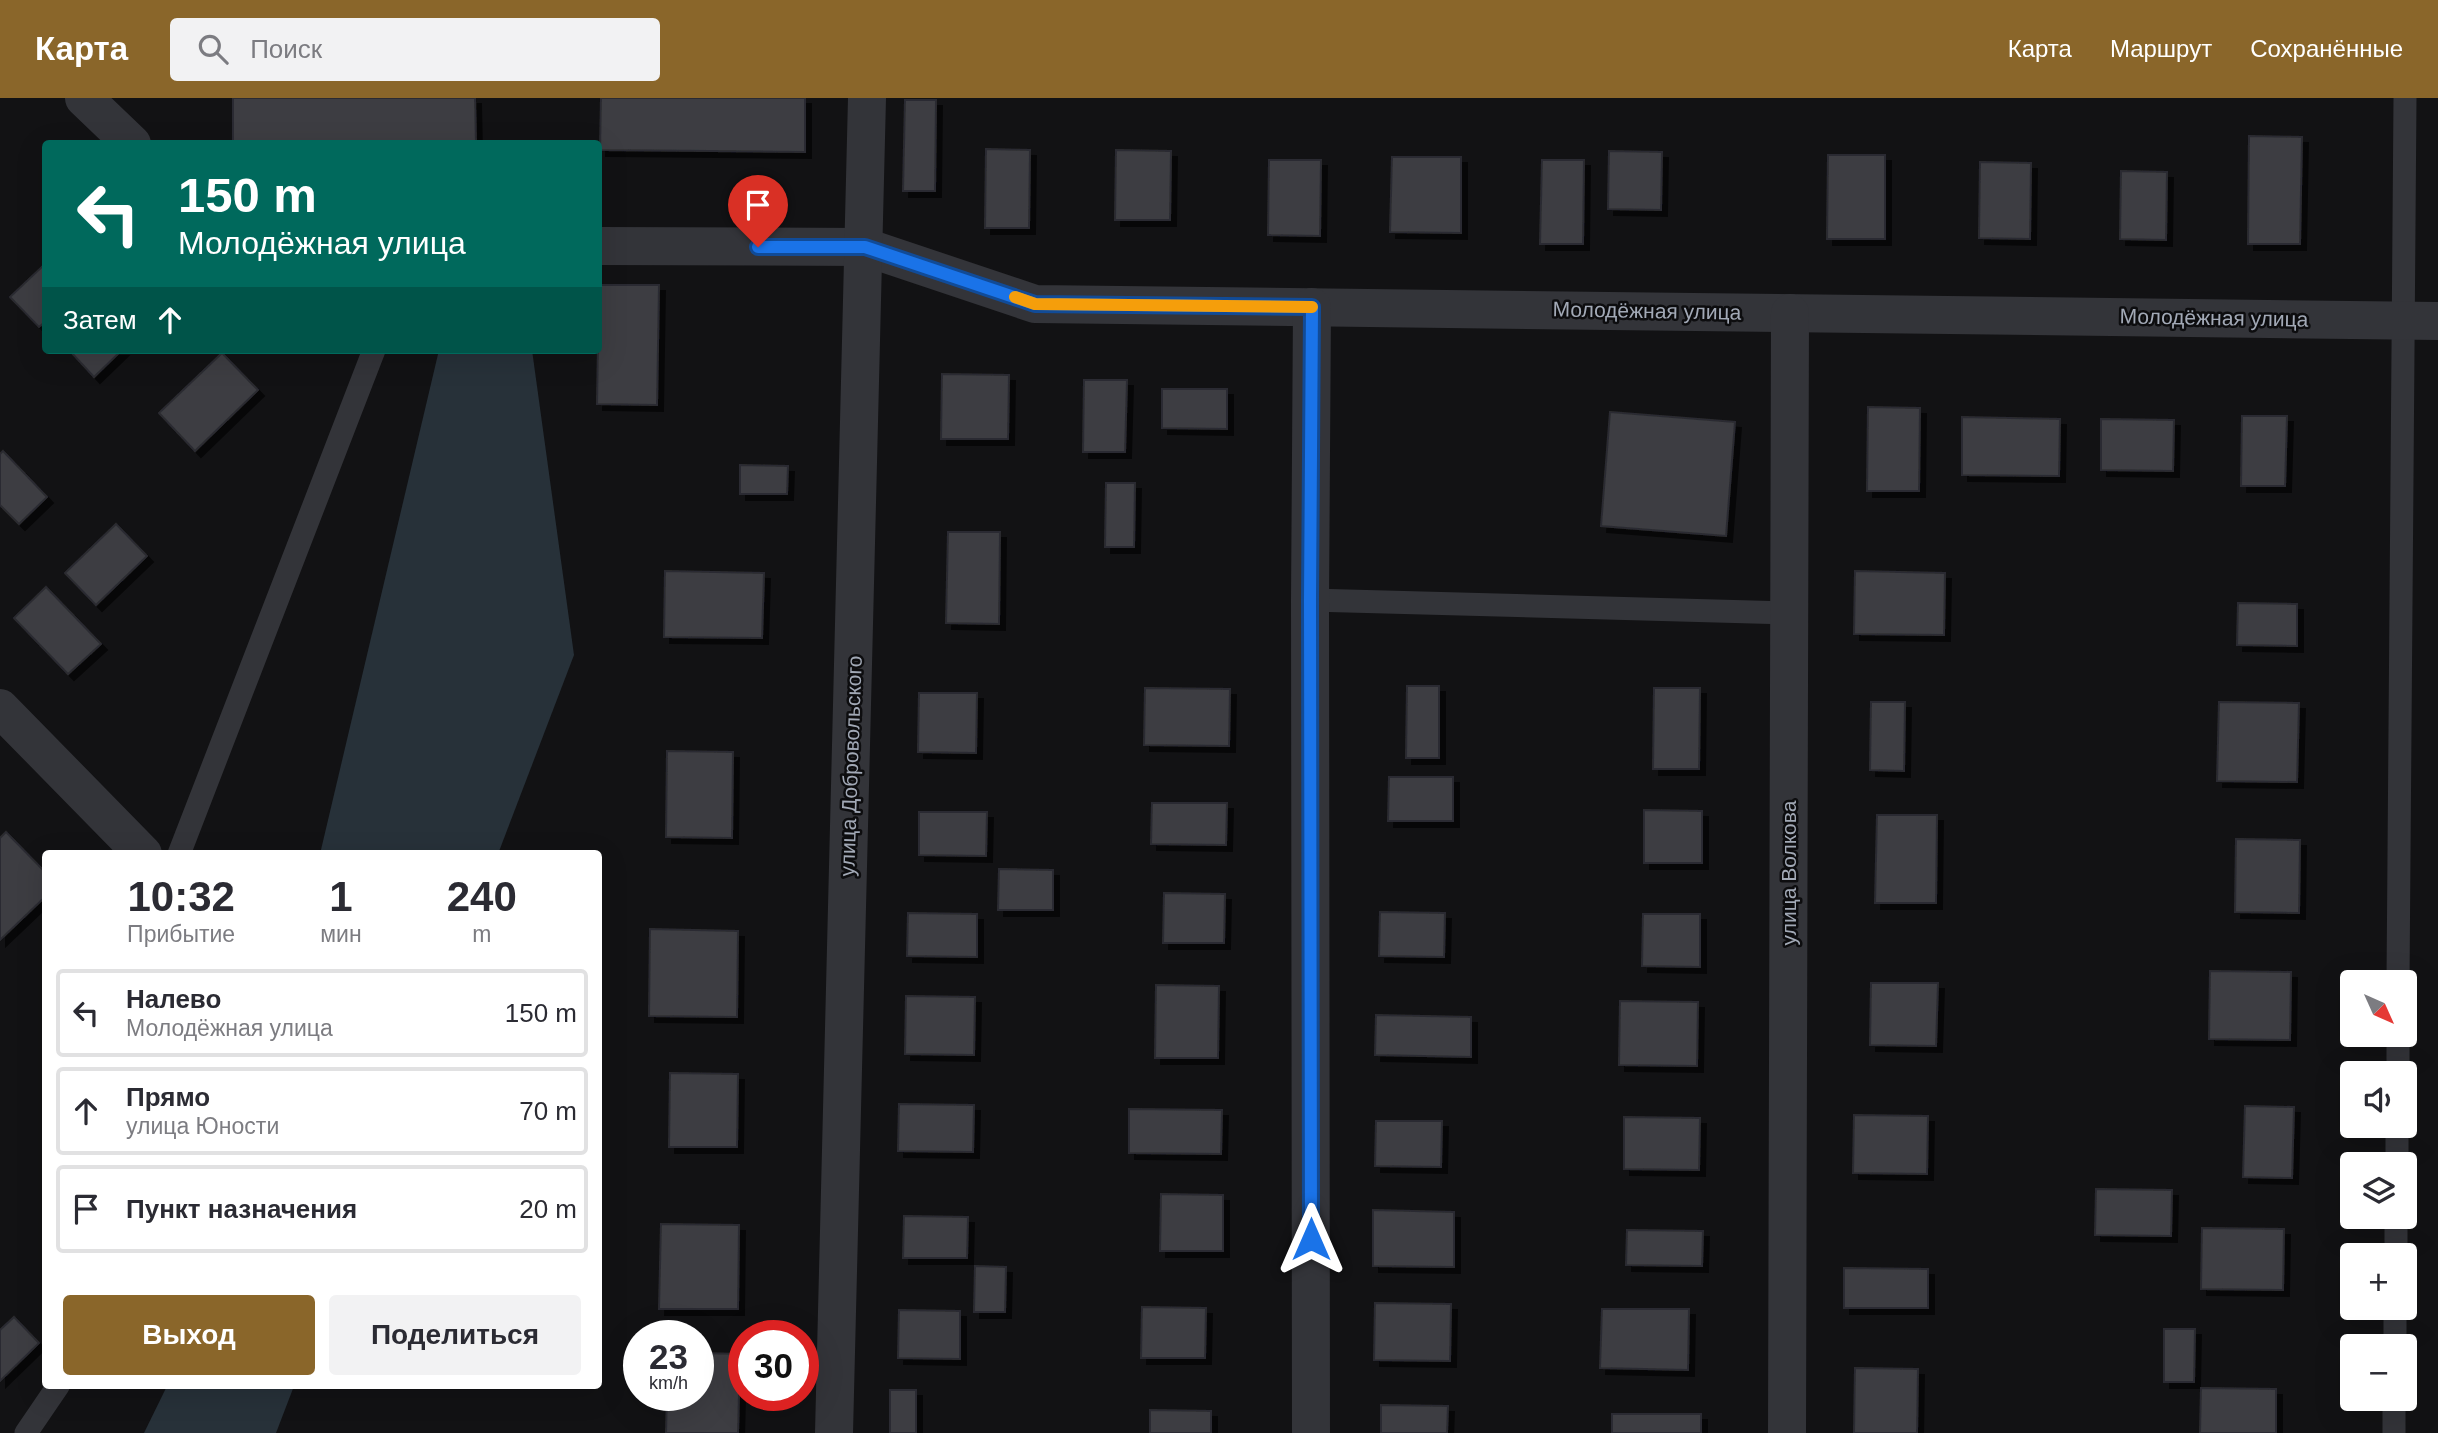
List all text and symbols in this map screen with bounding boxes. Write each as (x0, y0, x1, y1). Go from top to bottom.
search box (170, 18, 660, 81)
text: Карта (35, 30, 128, 67)
icon: search (194, 30, 232, 68)
text: Поиск (250, 34, 322, 64)
text: Карта (2008, 35, 2072, 62)
text: Маршрут (2110, 35, 2212, 62)
text: Сохранённые (2250, 35, 2403, 62)
icon: left (63, 168, 154, 259)
text: 150 m (178, 168, 317, 222)
pin (728, 175, 788, 247)
icon: arrive (739, 186, 777, 224)
text: Молодёжная улица (178, 225, 466, 261)
street label: Молодёжная улица (1552, 297, 1742, 324)
icon: ahead (151, 301, 189, 339)
street label: Молодёжная улица (2119, 304, 2309, 331)
text: Затем (63, 305, 137, 335)
street label: улица Добровольского (835, 655, 866, 877)
street label: улица Волкова (1777, 800, 1800, 945)
text: 10:32 (127, 873, 235, 920)
text: 1 (329, 873, 353, 920)
text: 240 (447, 873, 517, 920)
text: Прибытие (127, 921, 235, 947)
text: мин (320, 921, 362, 947)
text: m (472, 921, 491, 947)
north arrow (2340, 970, 2417, 1046)
map controls (2340, 970, 2417, 1411)
text: Налево (126, 984, 221, 1014)
icon: left (67, 994, 105, 1032)
text: 150 m (505, 998, 577, 1028)
text: Молодёжная улица (126, 1015, 333, 1041)
button: sound (2340, 1061, 2417, 1138)
text: Прямо (126, 1082, 210, 1112)
icon: ahead (67, 1092, 105, 1130)
text: 70 m (519, 1096, 577, 1126)
text: улица Юности (126, 1113, 279, 1139)
button: layers (2340, 1152, 2417, 1229)
icon: arrive (67, 1190, 105, 1228)
text: Пункт назначения (126, 1194, 357, 1224)
text: 20 m (519, 1194, 577, 1224)
position arrow (1274, 1202, 1348, 1276)
button: + (2340, 1243, 2417, 1320)
button: Выход (63, 1295, 315, 1375)
button: Поделиться (329, 1295, 581, 1375)
speed limit sign: 30 (728, 1320, 819, 1411)
button: − (2340, 1334, 2417, 1411)
text: 23 (649, 1337, 688, 1376)
text: km/h (649, 1373, 688, 1393)

